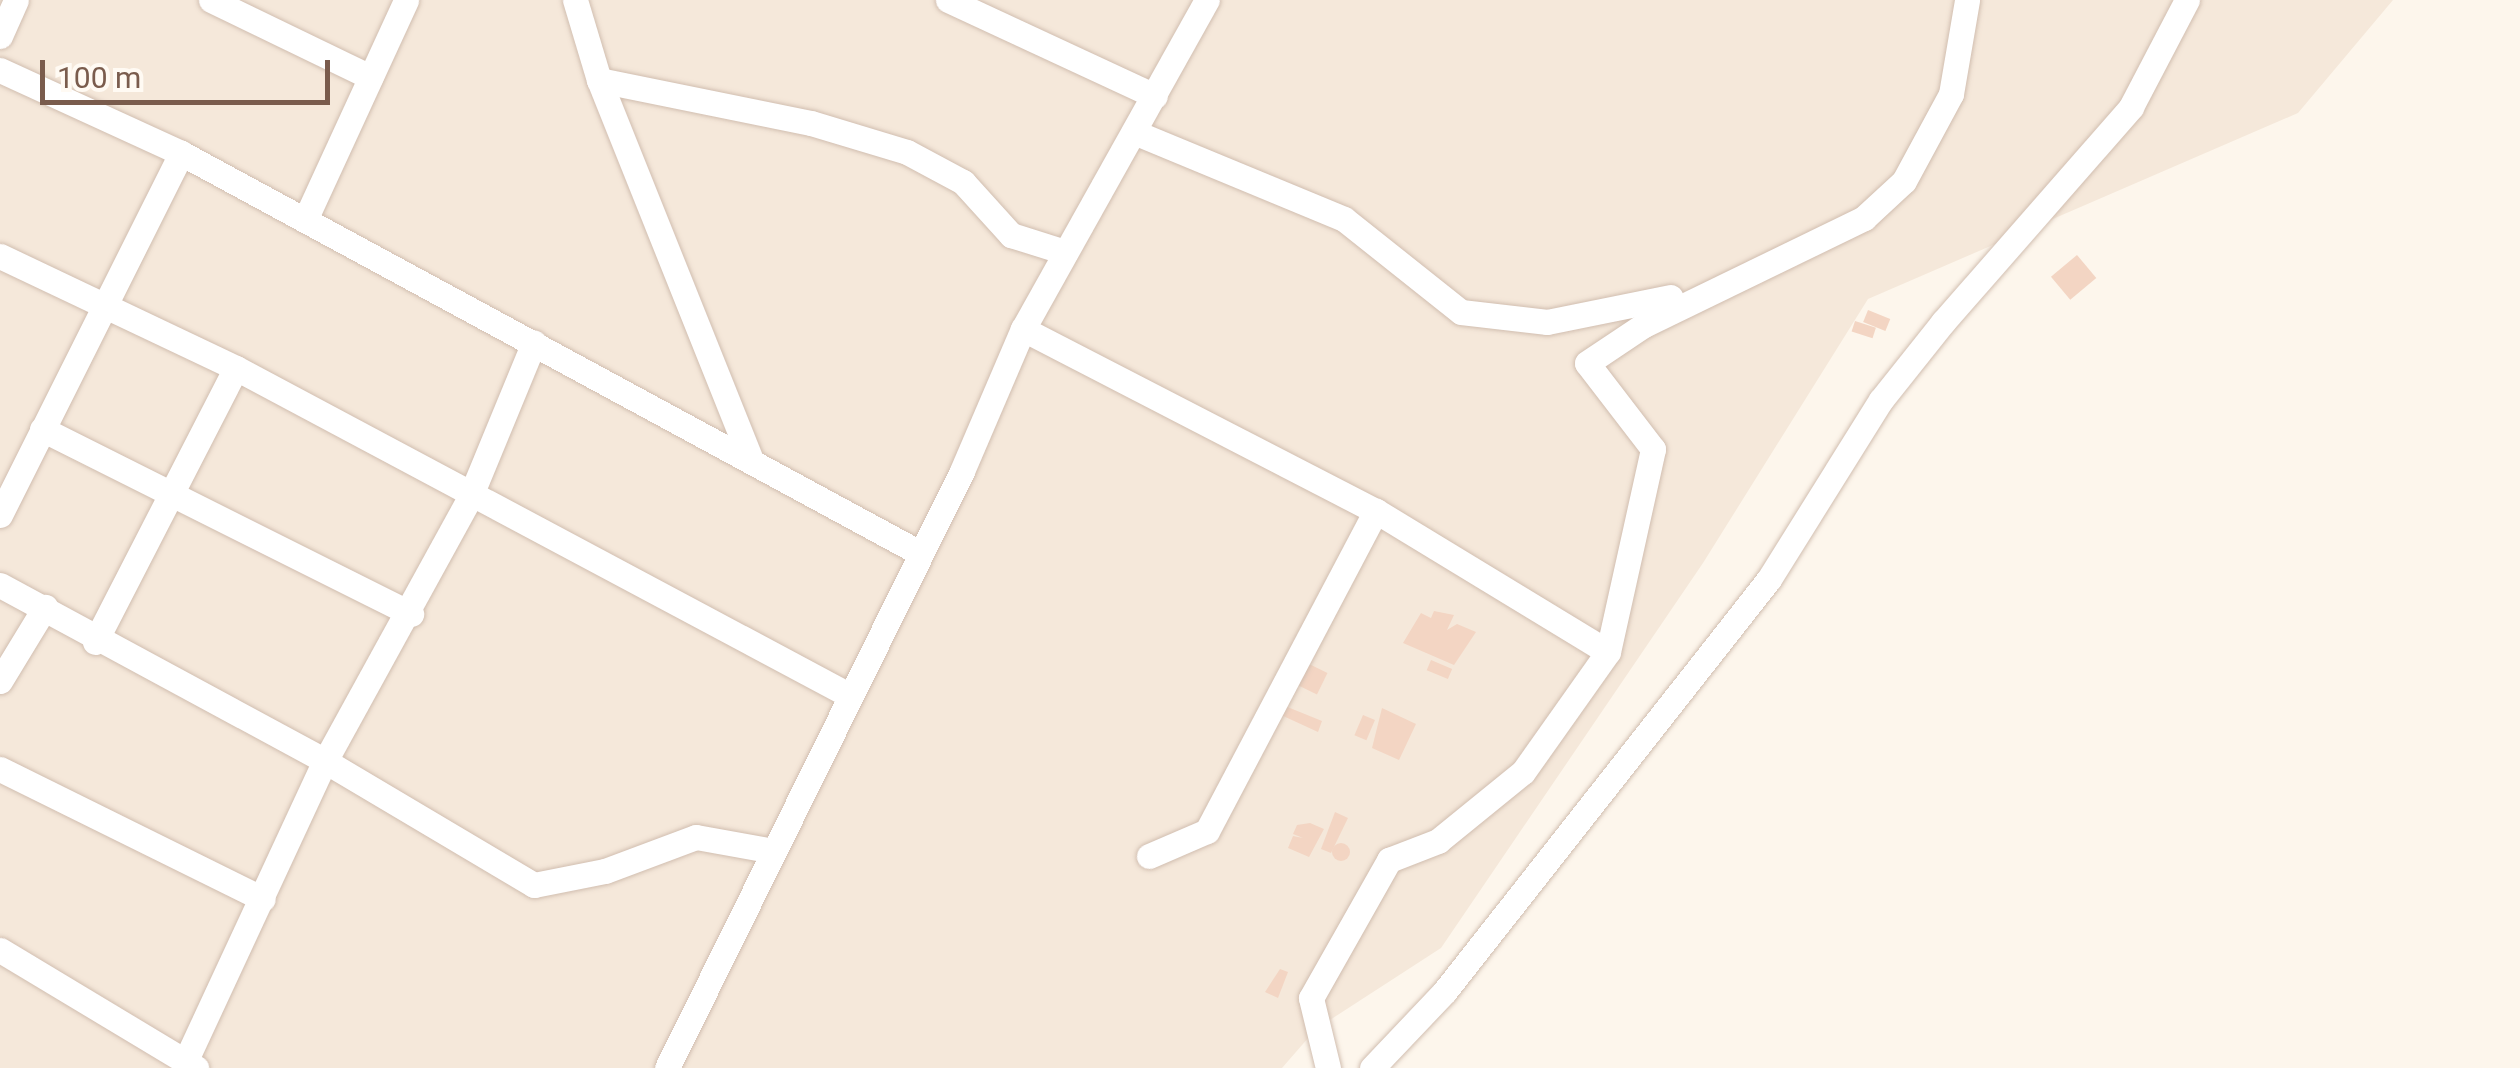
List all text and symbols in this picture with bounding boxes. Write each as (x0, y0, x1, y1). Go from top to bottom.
scale bar (45, 40, 335, 102)
text: 100 m (57, 60, 141, 95)

